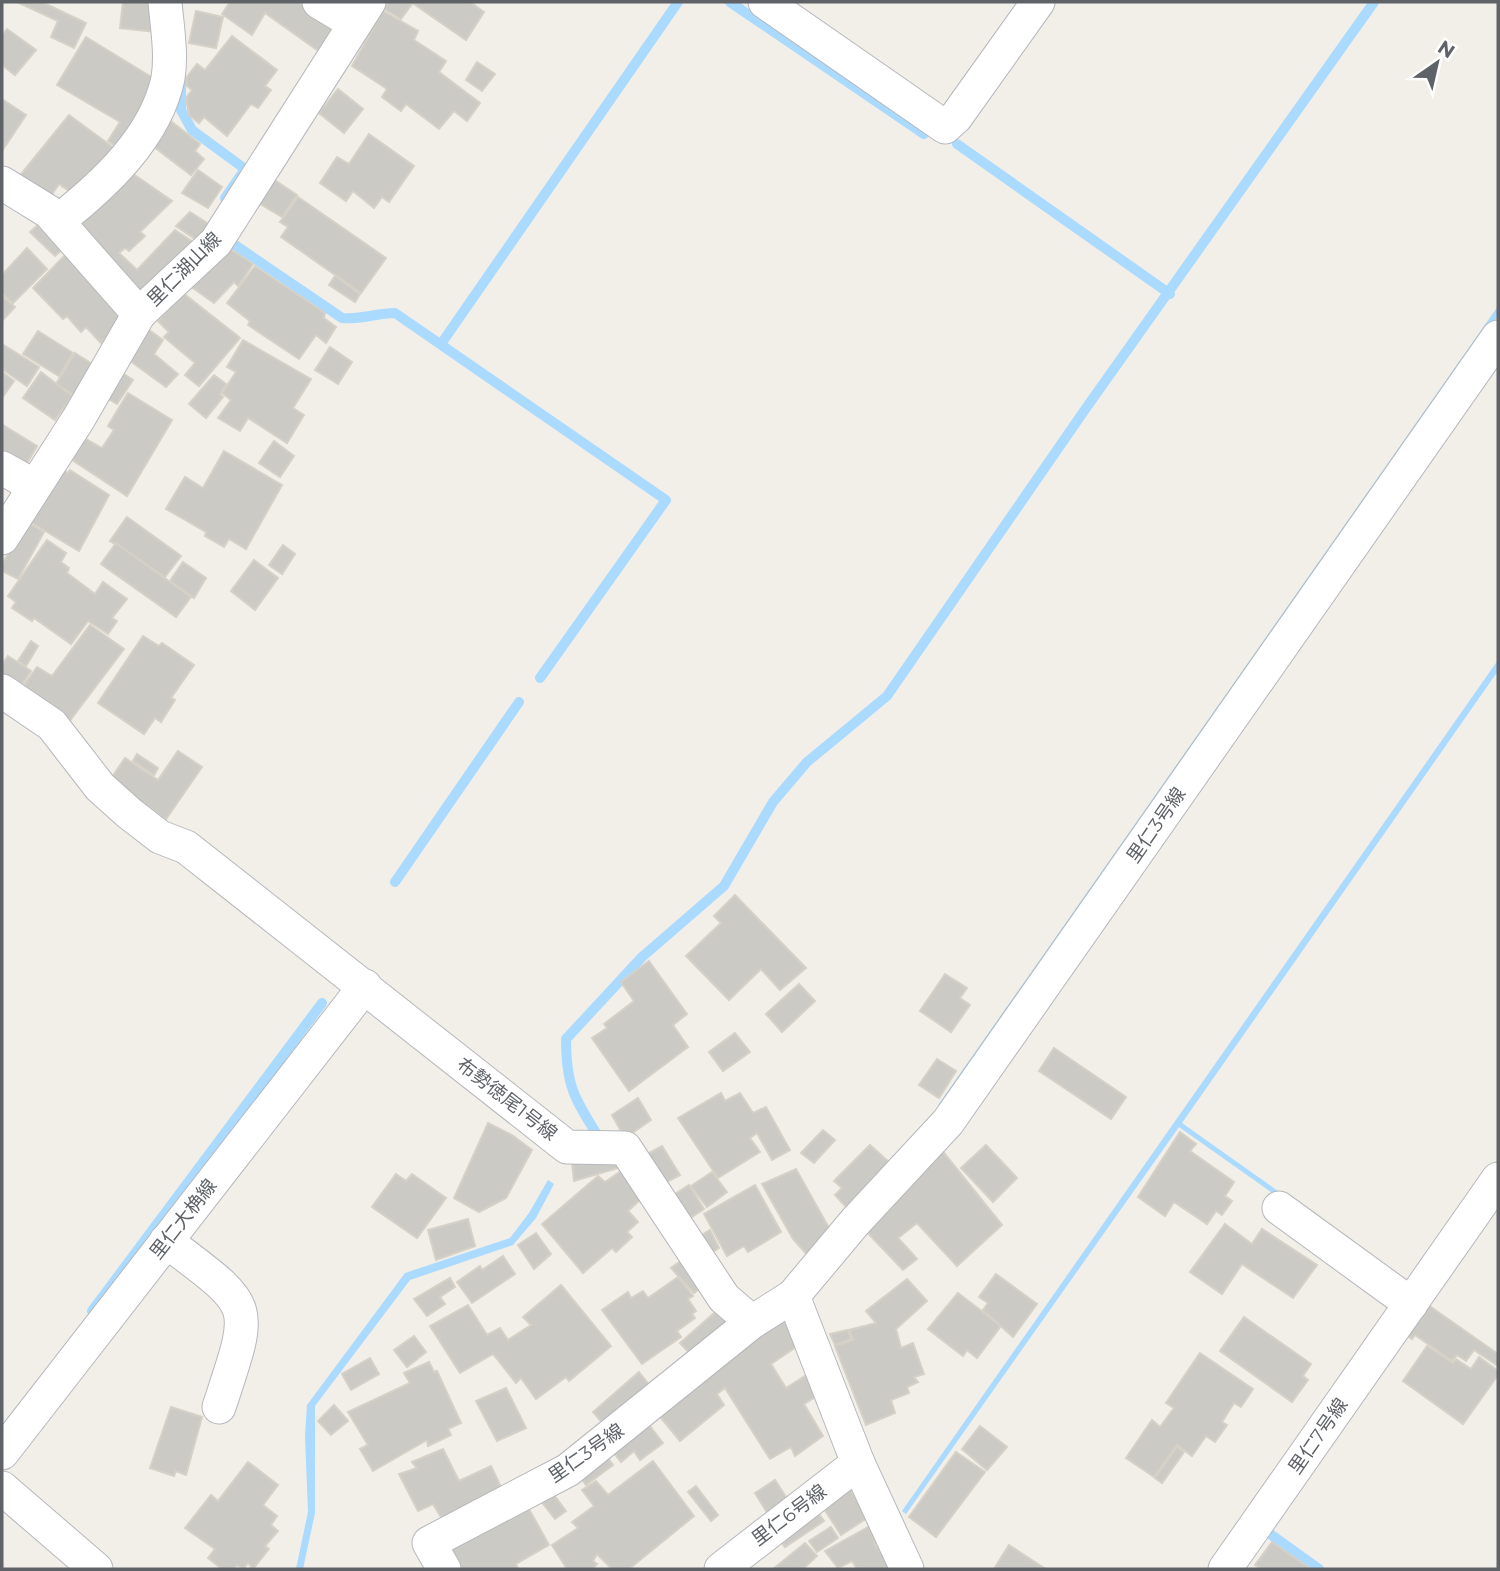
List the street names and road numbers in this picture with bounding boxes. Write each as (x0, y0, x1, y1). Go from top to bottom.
street label: 里仁湖山線 (142, 227, 226, 311)
street label: 里仁3号線 (1122, 783, 1190, 867)
street label: 布勢徳尾1号線 (452, 1053, 562, 1145)
street label: 里仁大桷線 (145, 1174, 221, 1264)
street label: 里仁7号線 (1284, 1394, 1352, 1478)
street label: 里仁3号線 (544, 1419, 628, 1487)
street label: 里仁6号線 (747, 1479, 831, 1551)

